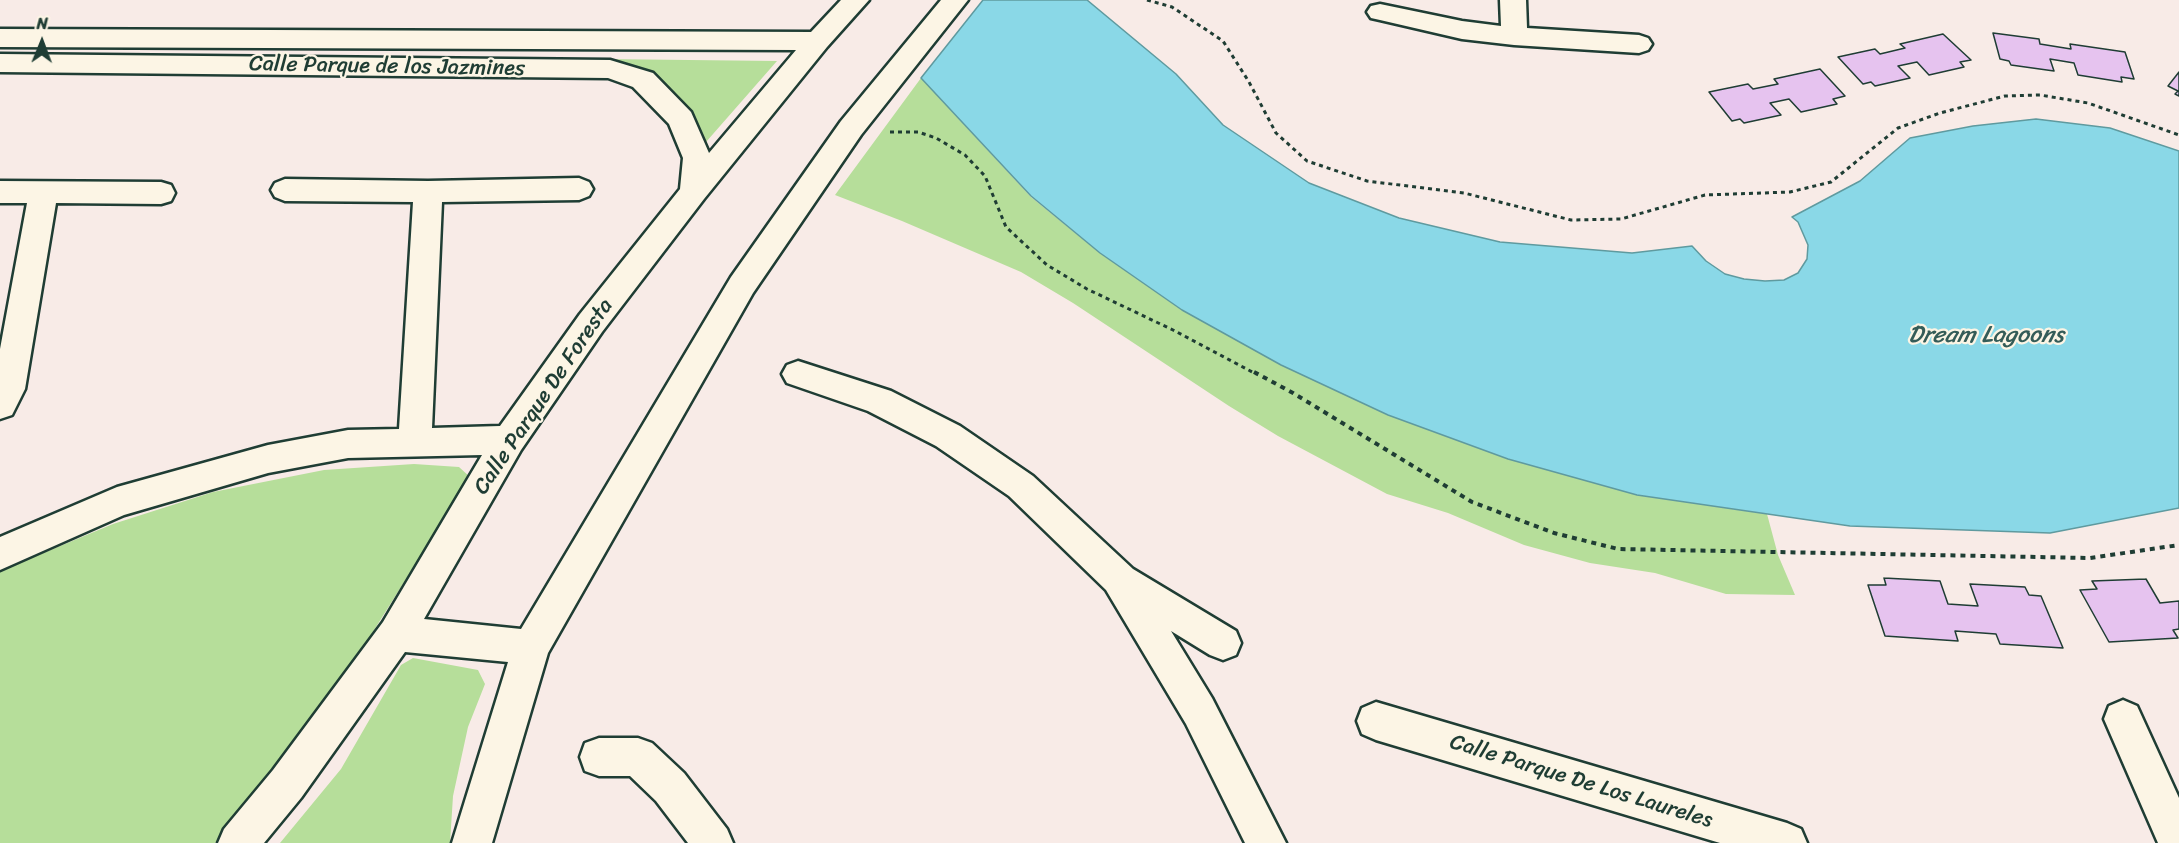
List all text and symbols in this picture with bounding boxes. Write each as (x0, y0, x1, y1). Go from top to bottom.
text: N (37, 9, 48, 38)
north arrow (12, 12, 72, 72)
street label: Calle Parque de los Jazmines (249, 51, 525, 83)
street label: Calle Parque De Foresta (469, 294, 619, 500)
water label: Dream Lagoons (1908, 322, 2064, 350)
street label: Calle Parque De Los Laureles (1447, 729, 1715, 835)

